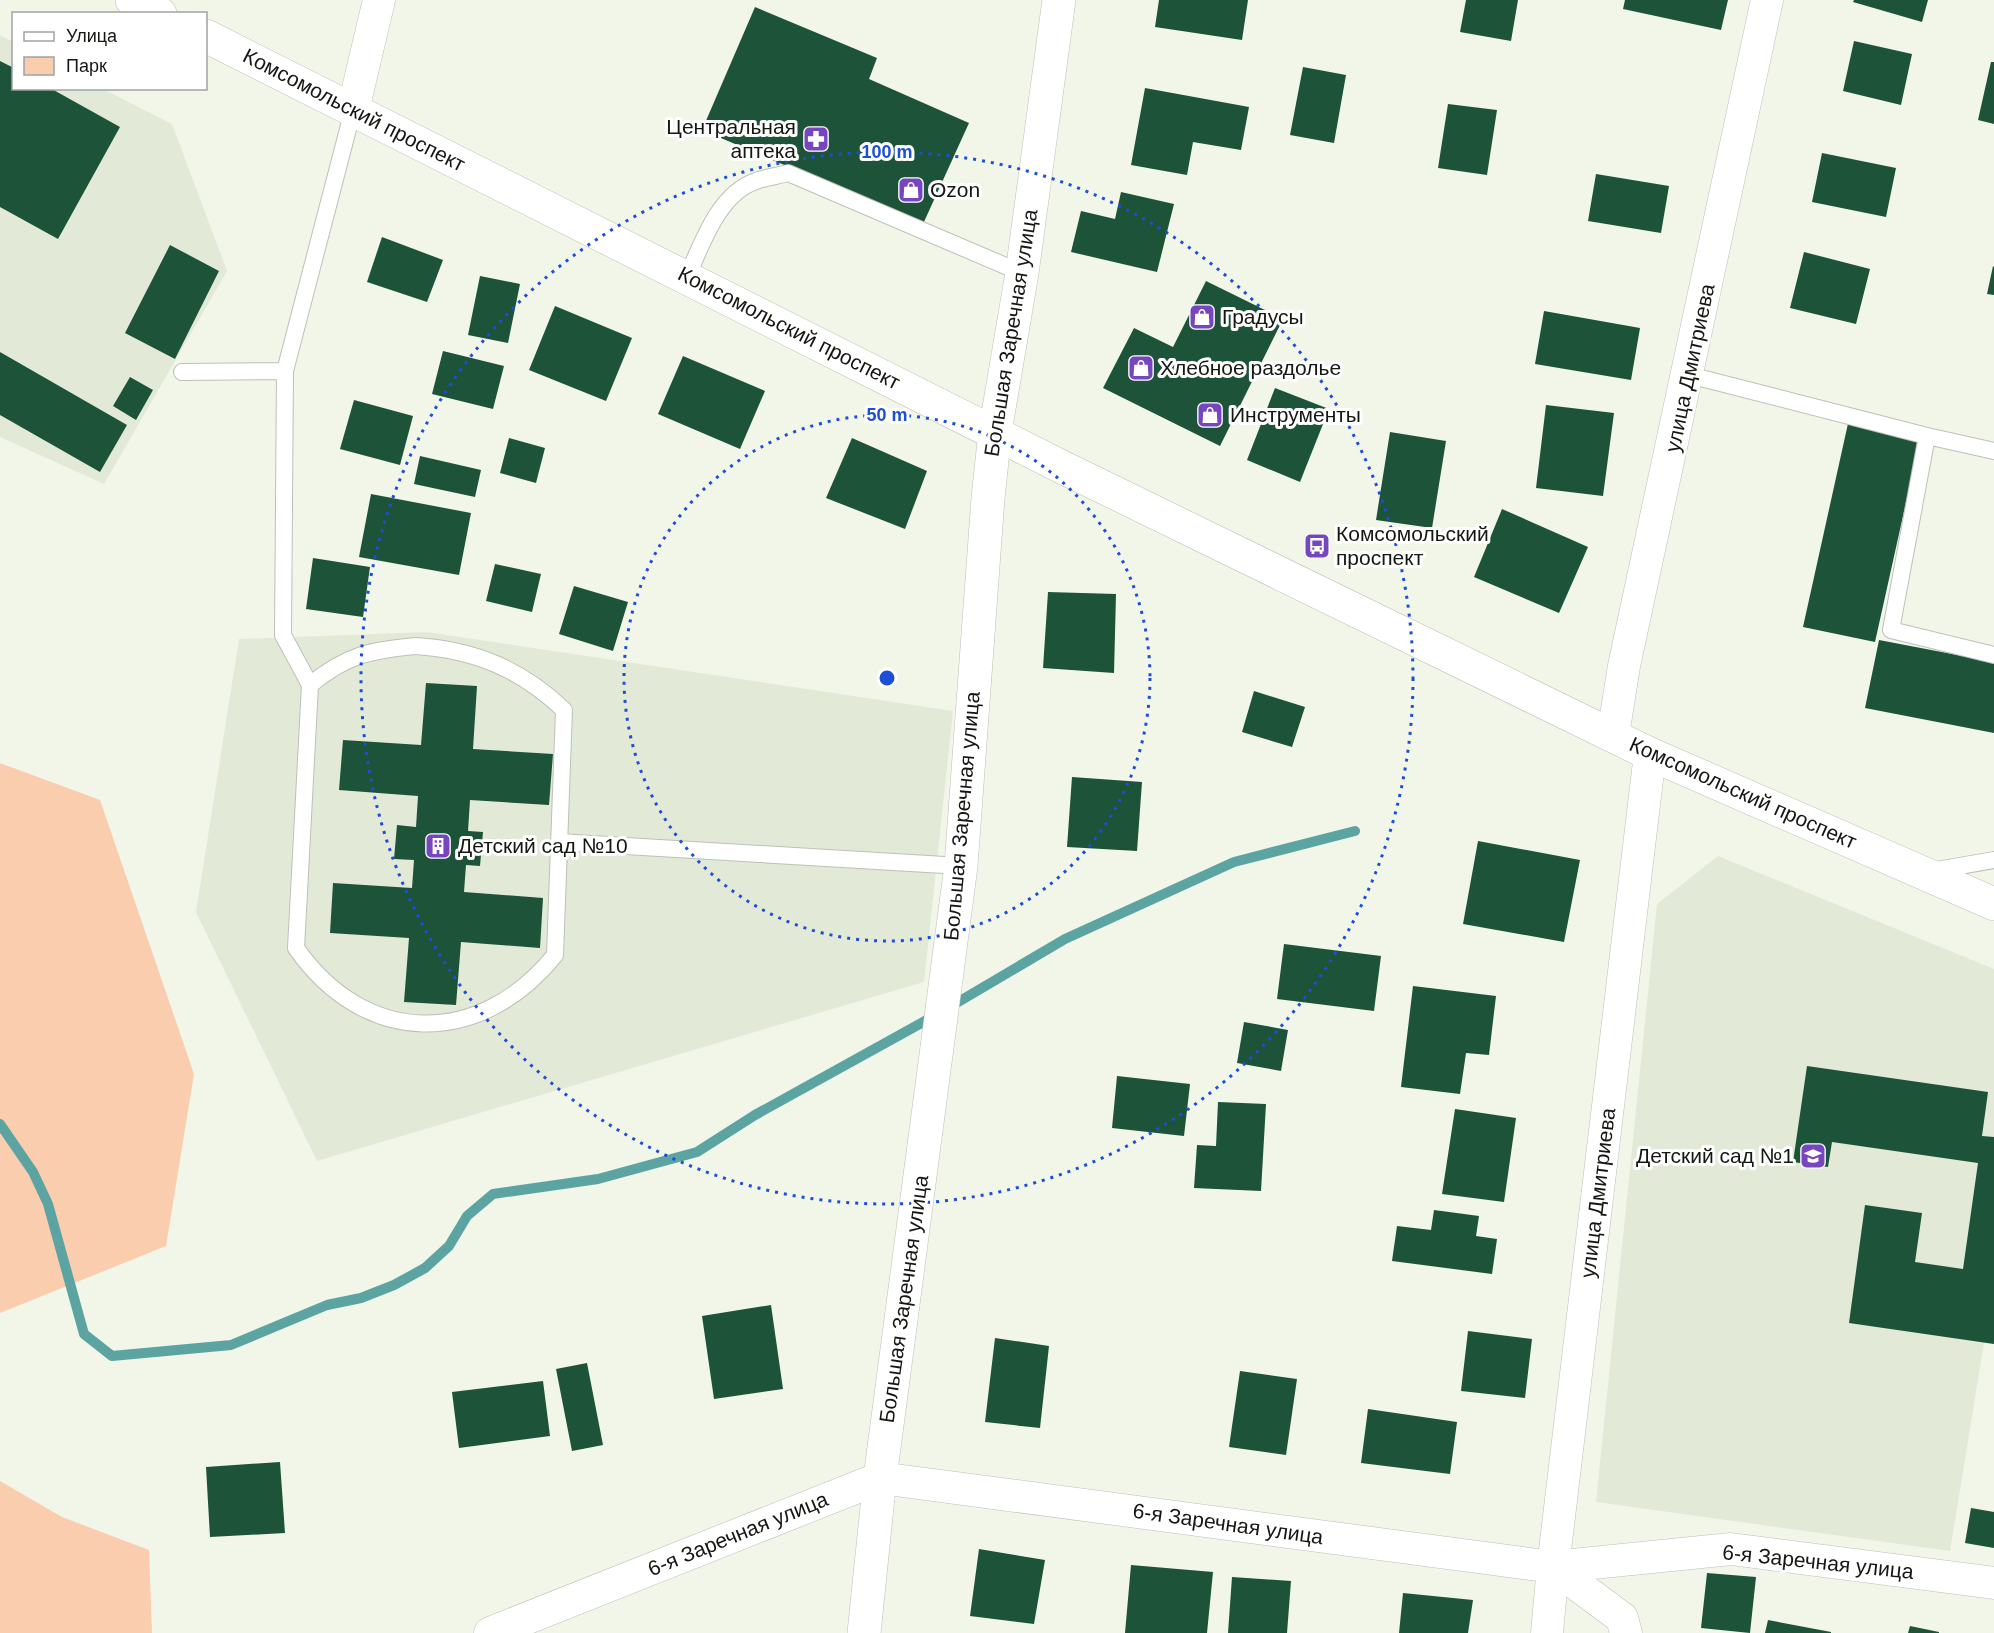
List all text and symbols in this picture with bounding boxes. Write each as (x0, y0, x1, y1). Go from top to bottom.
legend (12, 12, 207, 90)
text: Улица (66, 26, 118, 46)
street label: Комсомольский проспект (239, 43, 469, 176)
text: Парк (66, 56, 107, 76)
place label: Центральная аптека (666, 115, 796, 162)
pharmacy icon: Центральная аптека (801, 124, 831, 154)
text: 100 m (861, 142, 913, 162)
shop icon: Ozon (896, 175, 926, 205)
place label: Ozon (930, 178, 980, 201)
street label: Большая Заречная улица (980, 207, 1041, 458)
street label: Комсомольский проспект (674, 261, 904, 394)
street label: улица Дмитриева (1660, 281, 1719, 454)
shop icon: Градусы (1187, 302, 1217, 332)
place label: Градусы (1222, 305, 1304, 328)
shop icon: Хлебное раздолье (1126, 353, 1156, 383)
place label: Хлебное раздолье (1160, 356, 1341, 379)
shop icon: Инструменты (1195, 400, 1225, 430)
place label: Инструменты (1230, 403, 1361, 426)
text: 50 m (866, 405, 908, 425)
place label: Комсомольский проспект (1336, 522, 1489, 569)
bus stop icon: Комсомольский проспект (1302, 531, 1332, 561)
centre of rings (877, 668, 897, 688)
street label: Большая Заречная улица (939, 690, 984, 942)
street label: Комсомольский проспект (1626, 732, 1861, 853)
building icon: Детский сад №10 (423, 831, 453, 861)
place label: Детский сад №10 (458, 834, 628, 857)
street label: улица Дмитриева (1576, 1106, 1619, 1279)
school or university icon: Детский сад №1 (1798, 1141, 1828, 1171)
place label: Детский сад №1 (1636, 1144, 1794, 1167)
street label: Большая Заречная улица (875, 1173, 932, 1424)
street label: 6-я Заречная улица (644, 1487, 831, 1580)
street label: 6-я Заречная улица (1131, 1499, 1325, 1548)
street label: 6-я Заречная улица (1721, 1540, 1915, 1583)

